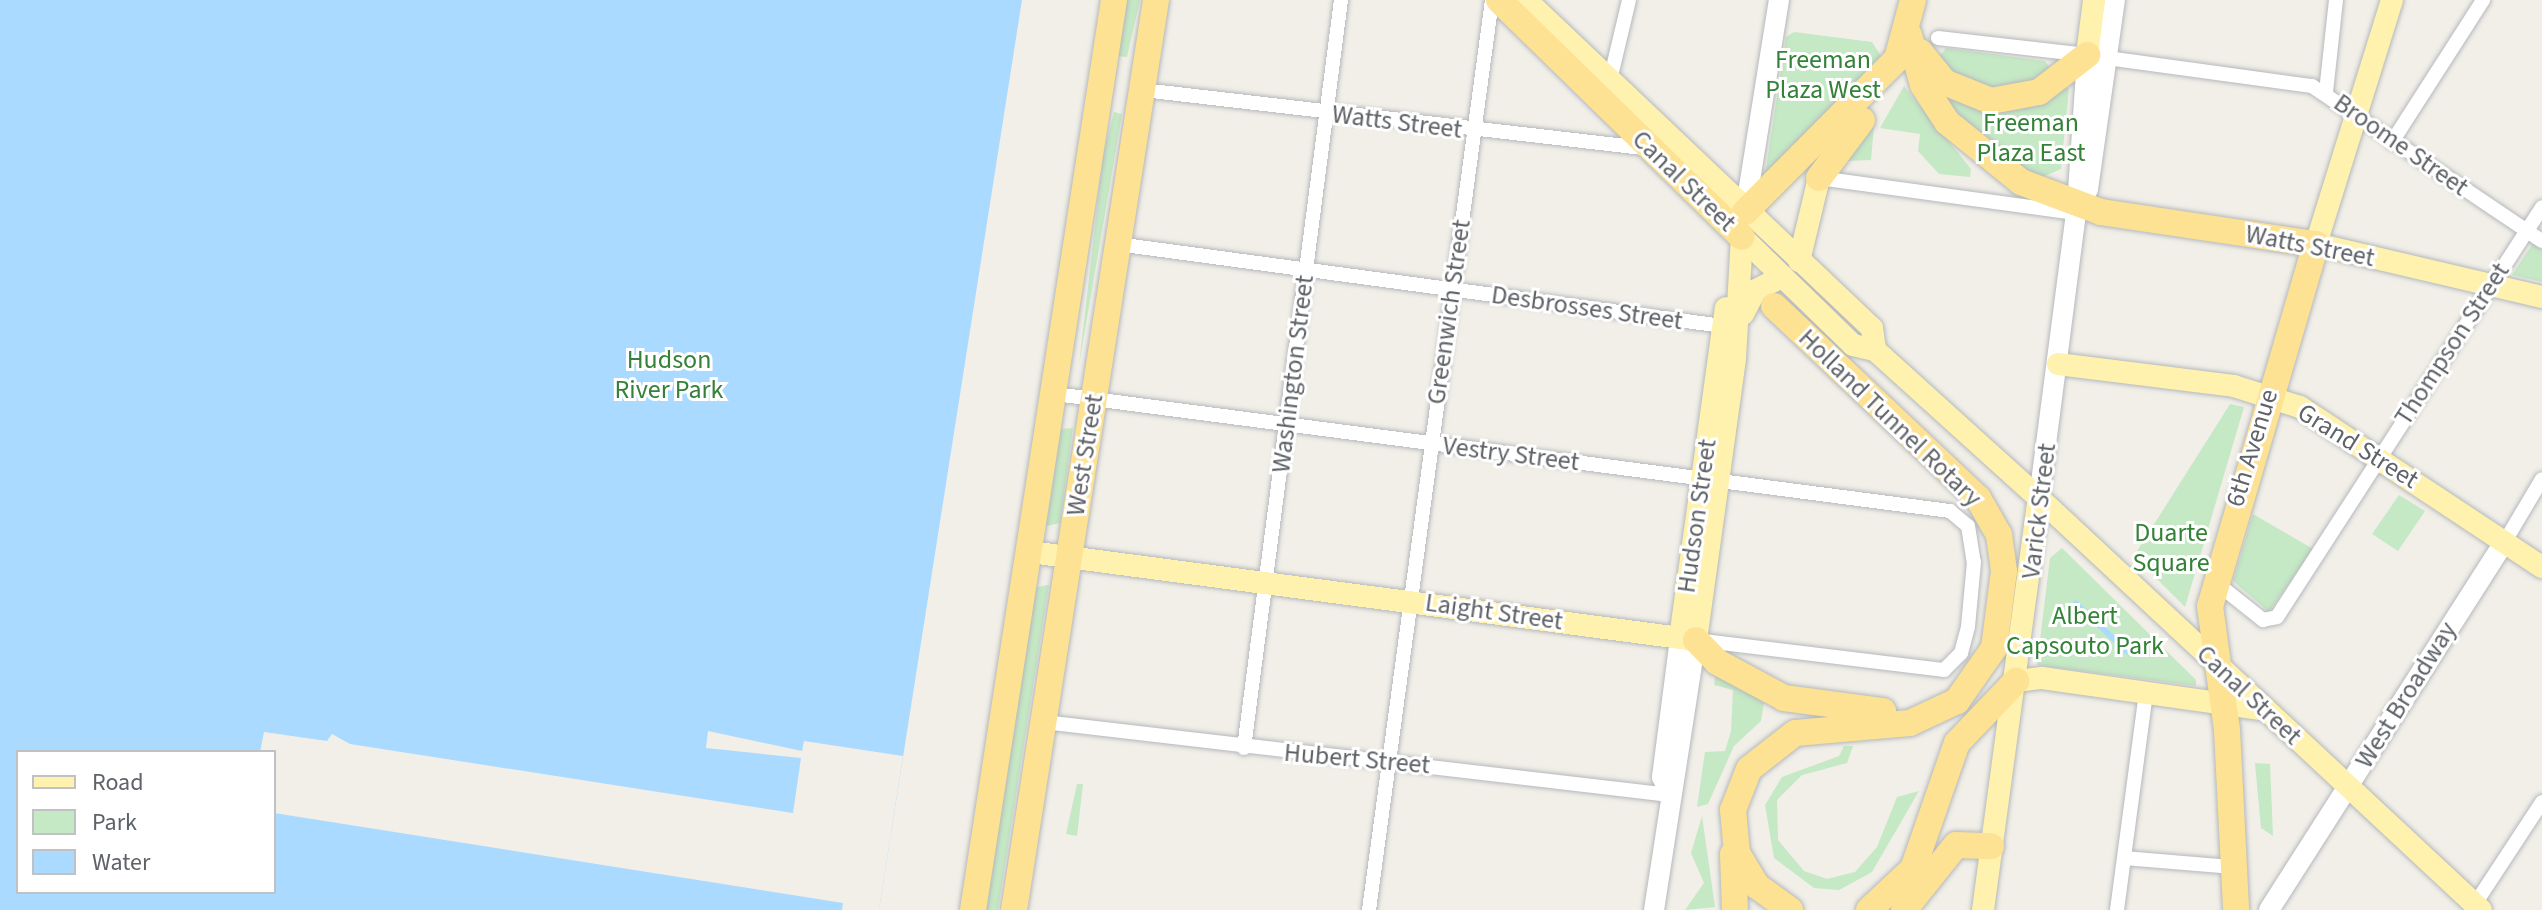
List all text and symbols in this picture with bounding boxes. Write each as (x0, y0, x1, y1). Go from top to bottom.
park label: Freeman Plaza West (1765, 44, 1881, 106)
street label: Broome Street (2328, 87, 2474, 203)
street label: Watts Street (1330, 99, 1464, 145)
park label: Freeman Plaza East (1976, 107, 2086, 168)
street label: Canal Street (1626, 124, 1742, 238)
street label: Greenwich Street (1421, 218, 1477, 406)
street label: Watts Street (2243, 218, 2377, 274)
street label: Thompson Street (2388, 257, 2516, 431)
street label: Washington Street (1265, 273, 1321, 475)
street label: Desbrosses Street (1489, 279, 1685, 337)
street label: Holland Tunnel Rotary (1792, 323, 1988, 513)
park label: Hudson River Park (615, 344, 723, 406)
street label: 6th Avenue (2219, 385, 2285, 511)
street label: West Street (1060, 392, 1110, 518)
street label: Grand Street (2292, 397, 2424, 495)
street label: Vestry Street (1441, 430, 1581, 478)
street label: Hudson Street (1671, 437, 1723, 595)
street label: Varick Street (2015, 441, 2063, 581)
park label: Duarte Square (2132, 517, 2210, 578)
street label: Laight Street (1423, 587, 1565, 637)
park label: Albert Capsouto Park (2006, 600, 2164, 662)
street label: West Broadway (2349, 616, 2463, 774)
street label: Canal Street (2190, 638, 2308, 752)
street label: Hubert Street (1283, 737, 1431, 781)
legend (16, 750, 276, 894)
text: Road (92, 765, 144, 800)
text: Park (92, 805, 137, 840)
text: Water (92, 845, 150, 880)

